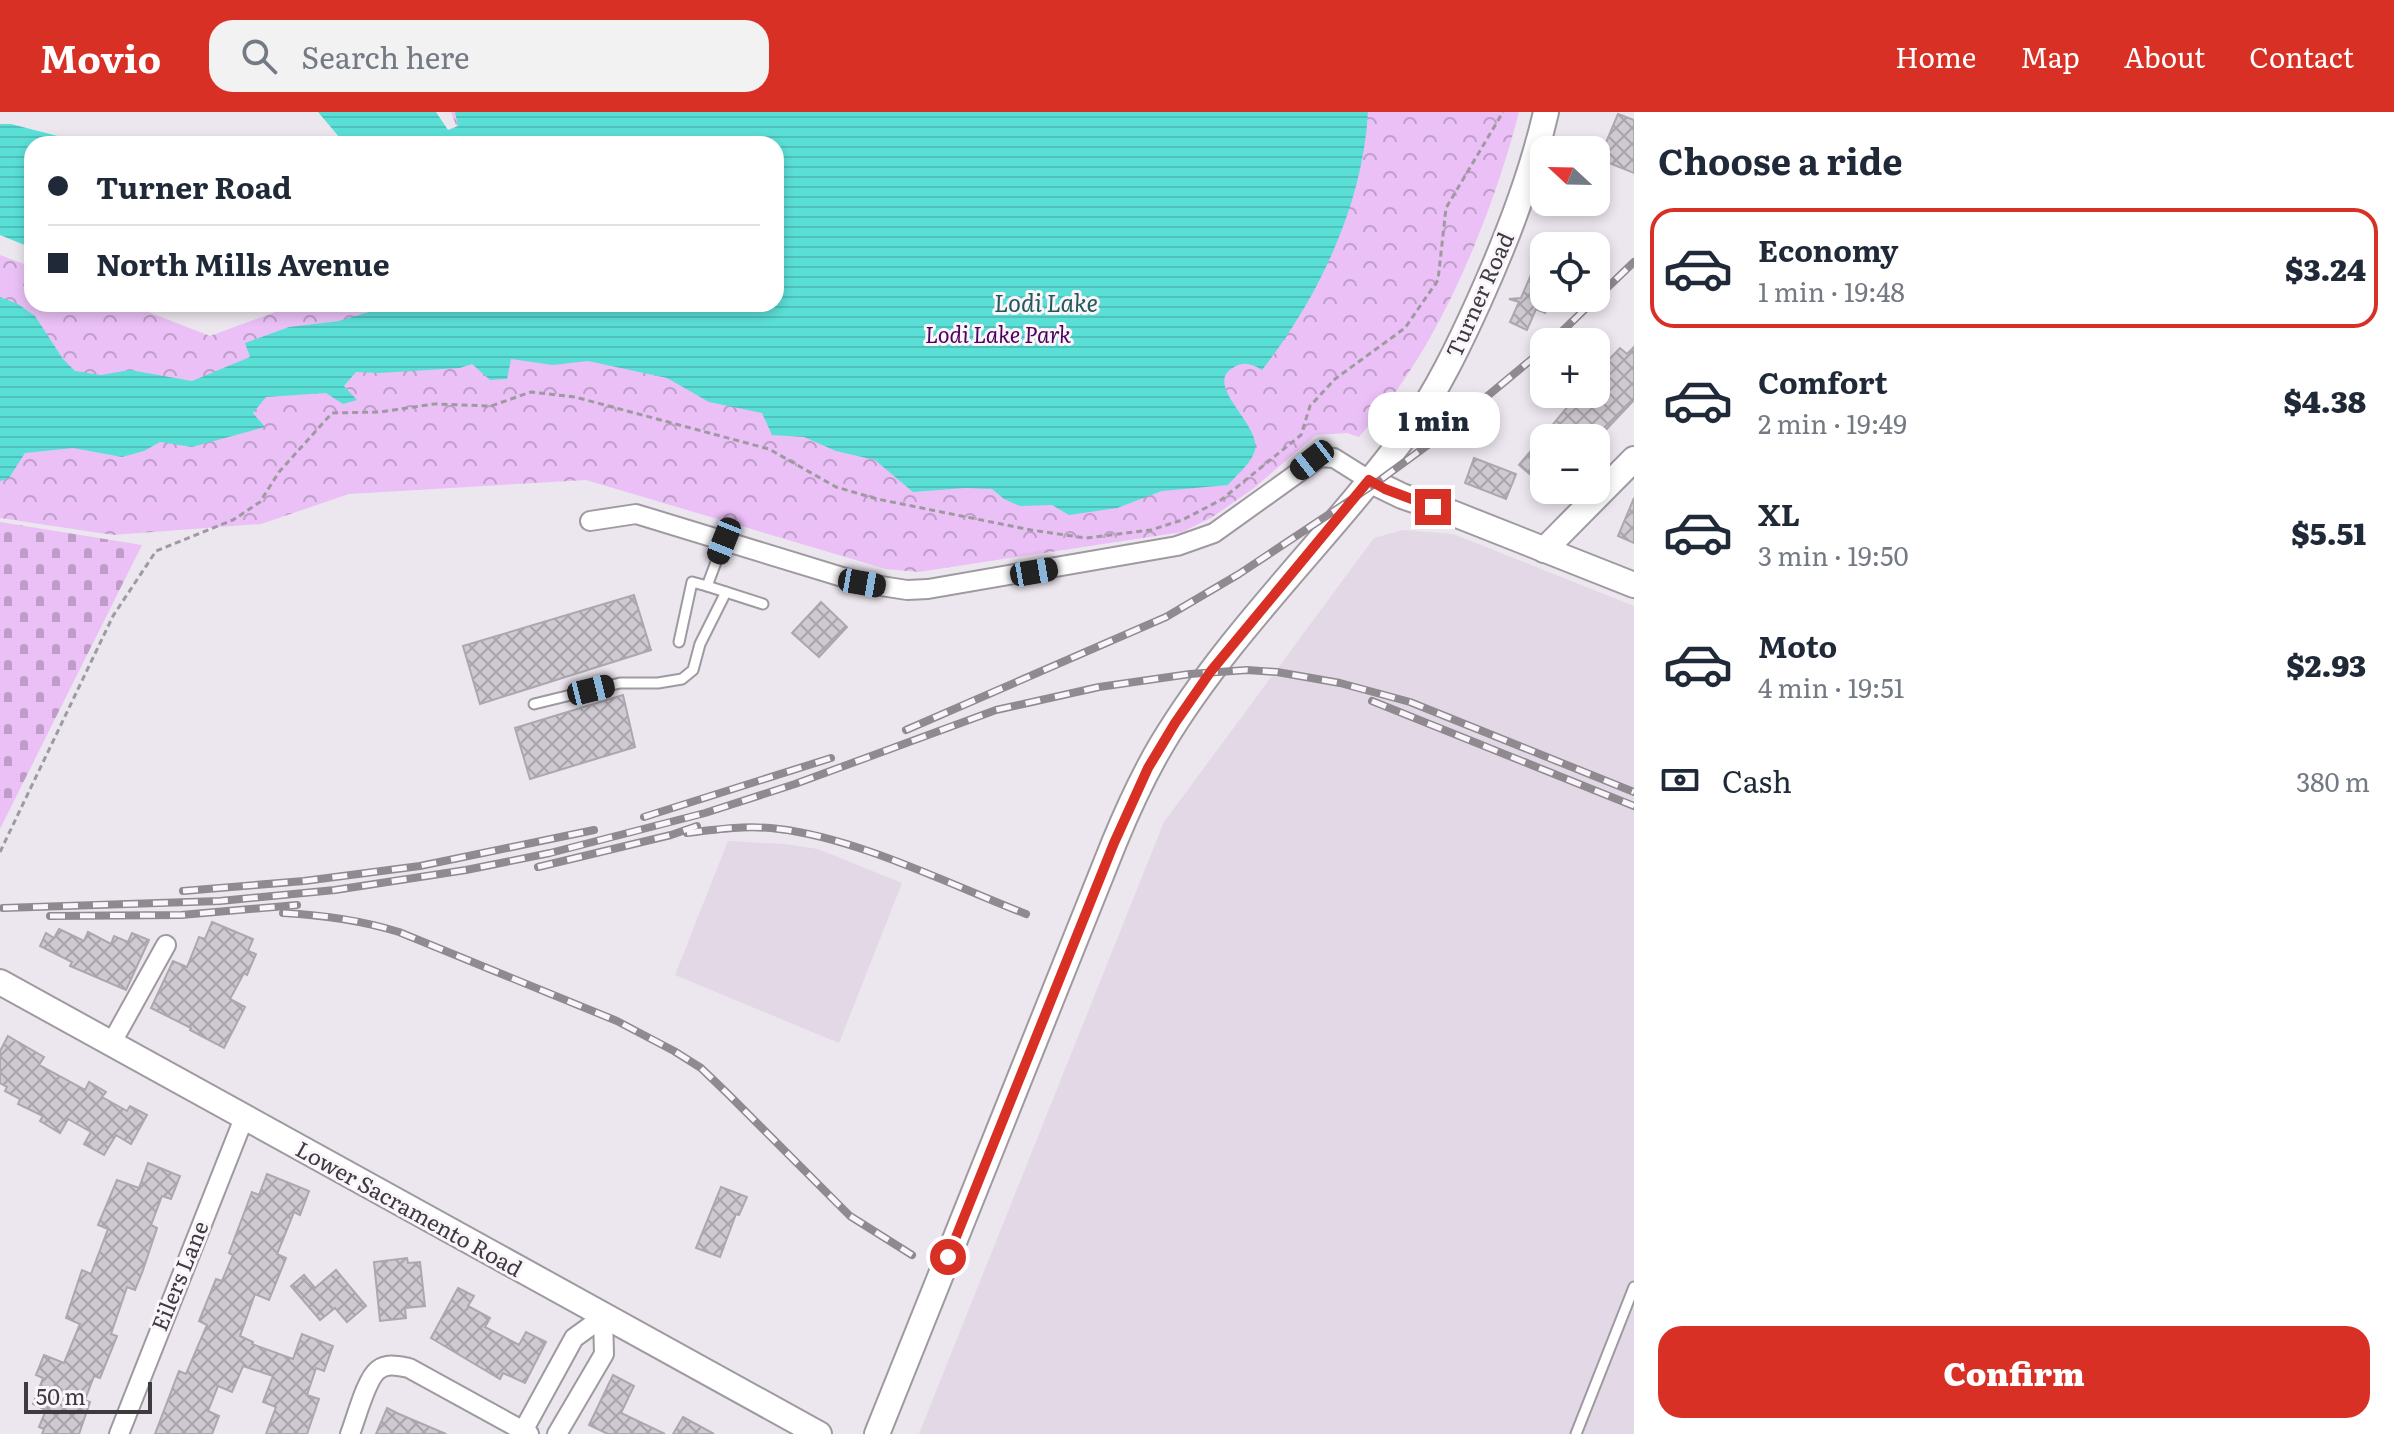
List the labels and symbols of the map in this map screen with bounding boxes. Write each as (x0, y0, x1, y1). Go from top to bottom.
north arrow (1530, 136, 1610, 216)
street label: Turner Road (1436, 226, 1521, 362)
water label: Lodi Lake (994, 284, 1098, 319)
park label: Lodi Lake Park (925, 317, 1071, 350)
callout: 1 min (1367, 391, 1499, 447)
car (1286, 436, 1338, 484)
route end (1415, 489, 1451, 525)
car (704, 514, 744, 568)
car (1008, 556, 1060, 588)
car (836, 567, 888, 599)
car (565, 673, 617, 707)
street label: Lower Sacramento Road (290, 1132, 529, 1284)
street label: Eilers Lane (142, 1216, 216, 1335)
route start (930, 1239, 966, 1275)
scale bar (24, 1378, 152, 1414)

